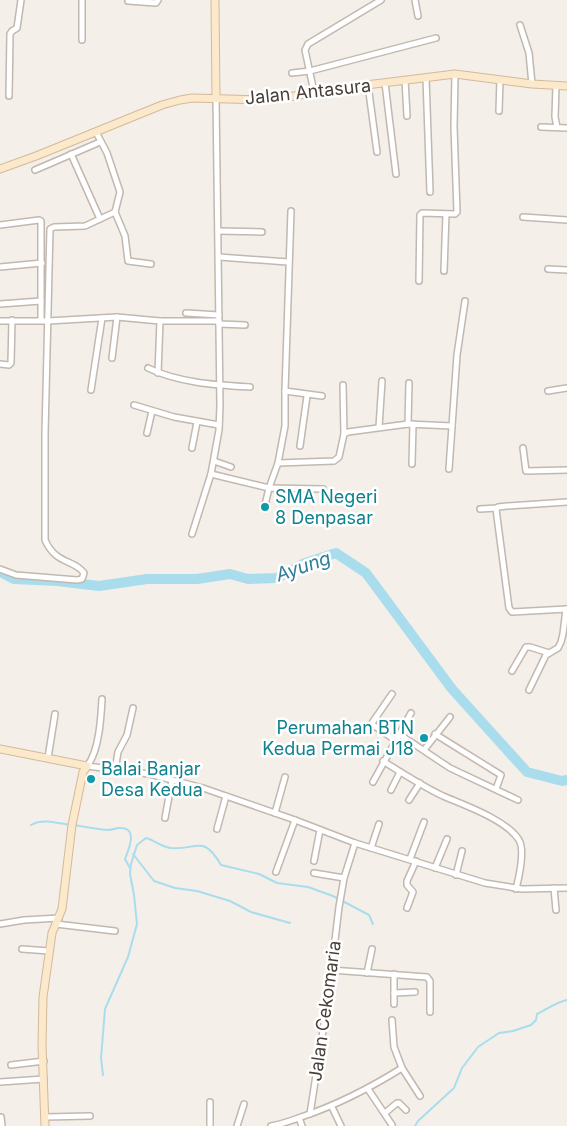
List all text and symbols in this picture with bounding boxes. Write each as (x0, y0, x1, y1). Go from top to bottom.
street label: Jalan Antasura (244, 74, 372, 109)
place label: SMA Negeri 8 Denpasar (275, 486, 377, 528)
marker: SMA Negeri 8 Denpasar (259, 501, 271, 513)
water label: Ayung (272, 546, 334, 587)
place label: Perumahan BTN Kedua Permai J18 (262, 717, 414, 759)
marker: Perumahan BTN Kedua Permai J18 (418, 732, 430, 744)
place label: Balai Banjar Desa Kedua (101, 758, 203, 800)
marker: Balai Banjar Desa Kedua (85, 773, 97, 785)
street label: Jalan Cekomaria (304, 939, 345, 1083)

